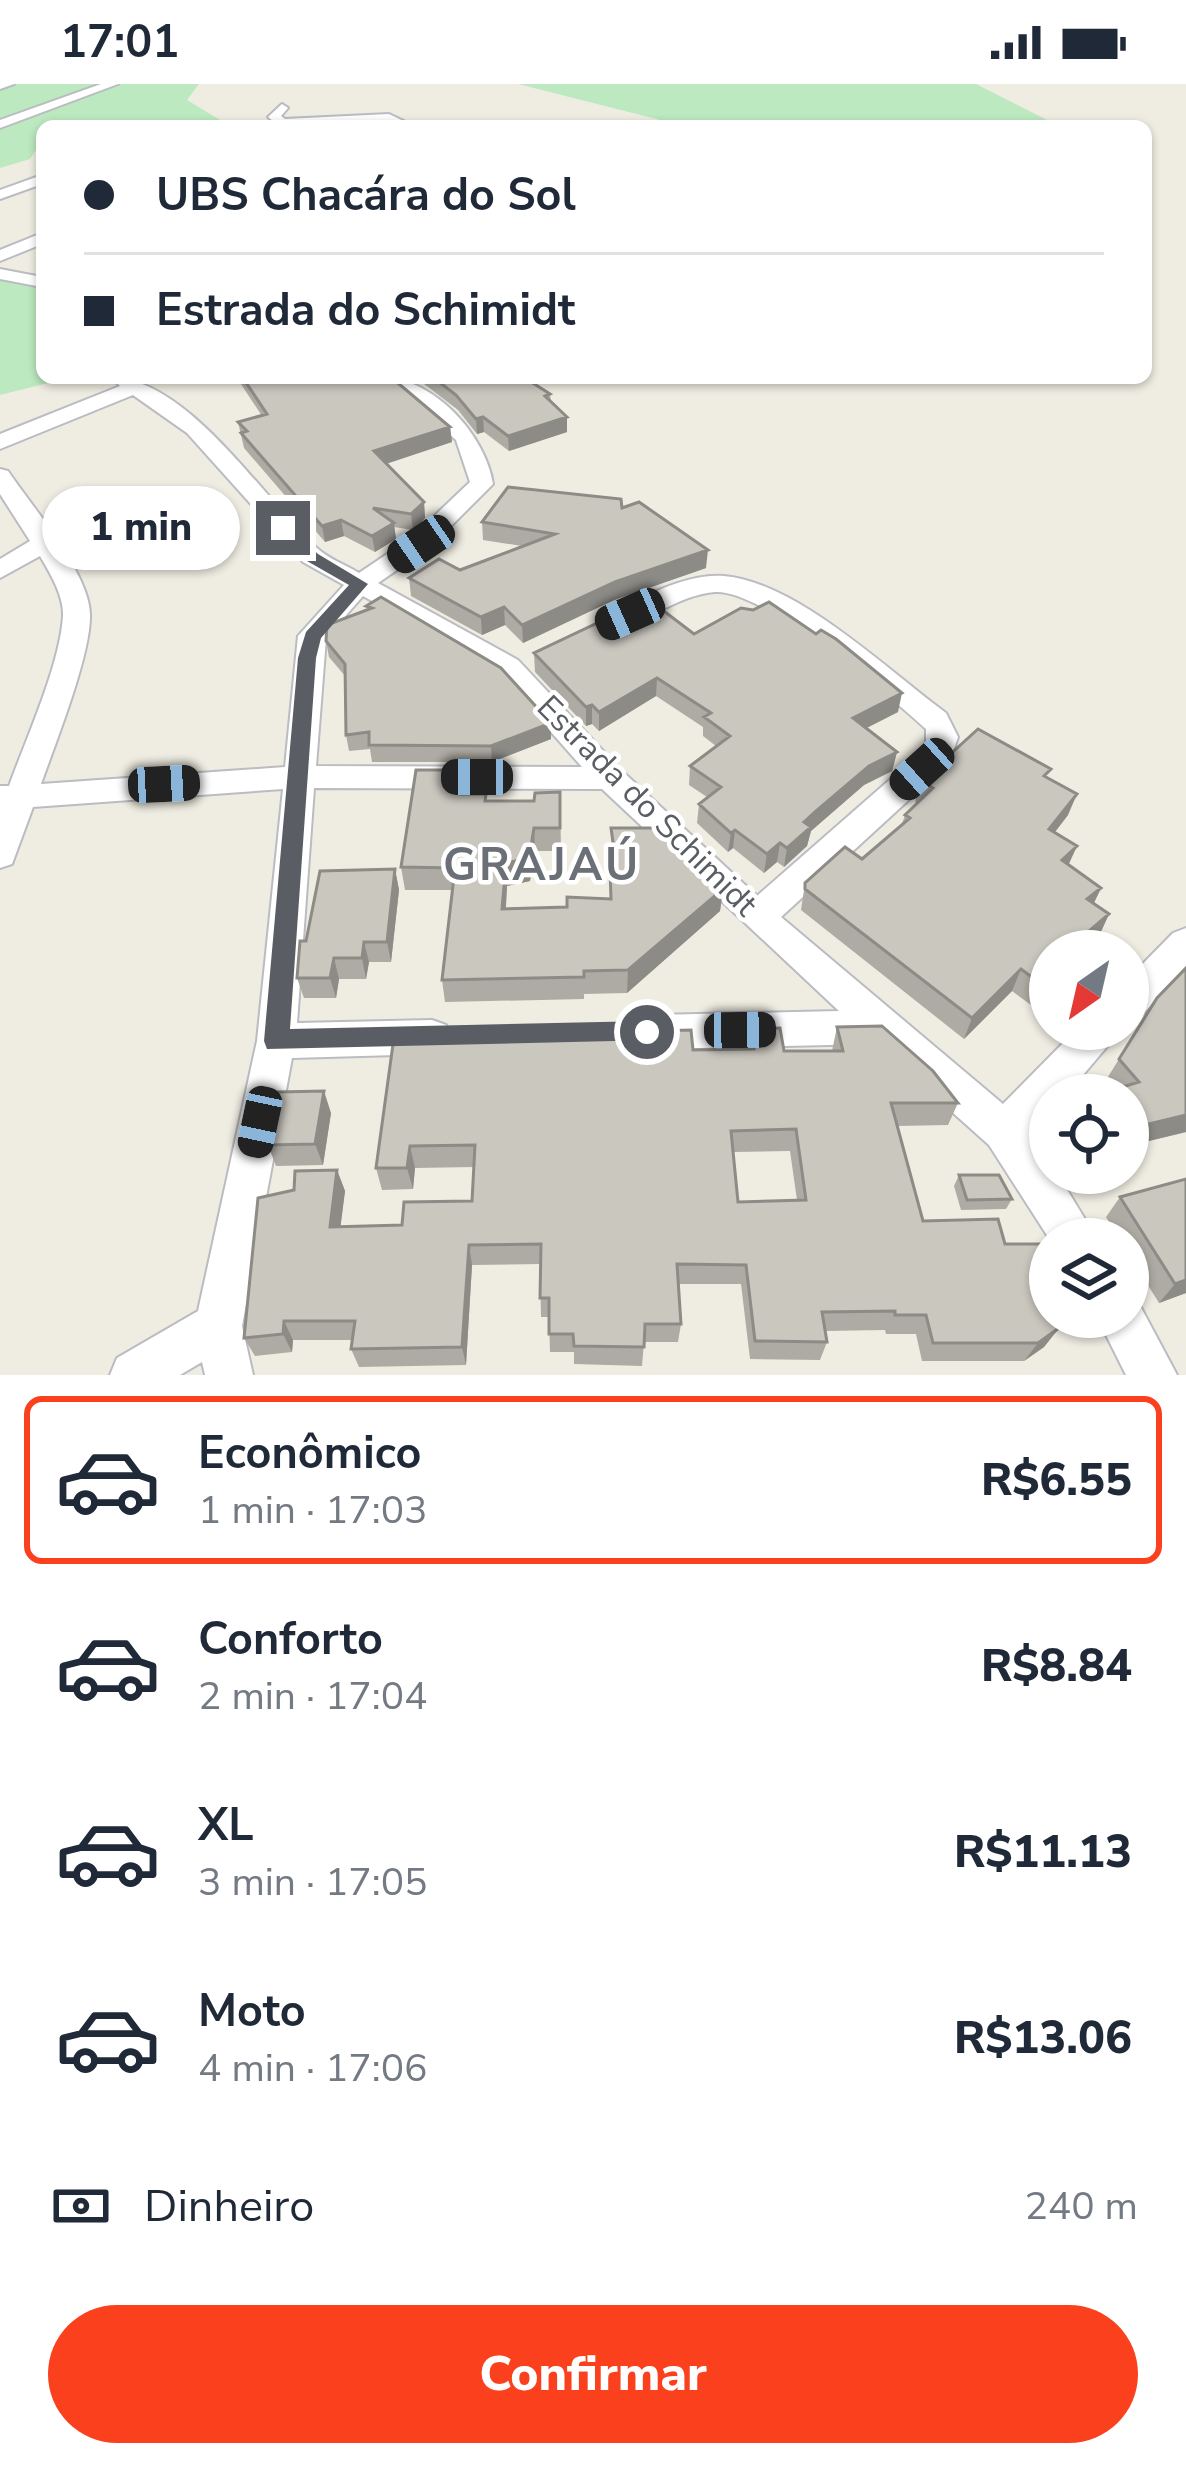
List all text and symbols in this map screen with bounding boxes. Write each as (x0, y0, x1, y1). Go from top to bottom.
text: 17:01 (60, 12, 179, 73)
text: UBS Chacára do Sol (156, 165, 576, 226)
text: Estrada do Schimidt (156, 280, 575, 341)
callout: 1 min (43, 486, 241, 570)
text: 1 min (90, 501, 192, 554)
route end (256, 501, 310, 555)
car (381, 509, 461, 579)
car (590, 583, 670, 645)
street label: Estrada do Schimidt (527, 686, 768, 927)
car (883, 732, 961, 806)
car (441, 759, 513, 795)
car (127, 764, 201, 804)
district label: GRAJAÚ (443, 835, 641, 896)
north arrow (1029, 930, 1149, 1050)
map controls (1029, 930, 1149, 1338)
route start (620, 1005, 674, 1059)
car (704, 1011, 776, 1049)
button: locate (1029, 1074, 1149, 1194)
car (235, 1083, 285, 1161)
button: layers (1029, 1218, 1149, 1338)
text: Econômico (198, 1423, 421, 1484)
icon: car (54, 1426, 162, 1534)
text: R$6.55 (981, 1450, 1132, 1511)
text: 1 min · 17:03 (198, 1484, 427, 1537)
text: Conforto (198, 1609, 383, 1670)
icon: car (54, 1612, 162, 1720)
text: R$8.84 (981, 1636, 1132, 1697)
text: 2 min · 17:04 (198, 1670, 427, 1723)
text: XL (198, 1795, 254, 1856)
icon: car (54, 1798, 162, 1906)
text: R$11.13 (954, 1822, 1132, 1883)
text: 3 min · 17:05 (198, 1856, 427, 1909)
text: Moto (198, 1981, 306, 2042)
icon: car (54, 1984, 162, 2092)
text: R$13.06 (954, 2008, 1132, 2069)
text: 4 min · 17:06 (198, 2042, 427, 2095)
icon: cash (48, 2173, 114, 2239)
text: Dinheiro (144, 2176, 314, 2237)
text: 240 m (1024, 2180, 1138, 2233)
button: Confirmar (48, 2305, 1138, 2443)

